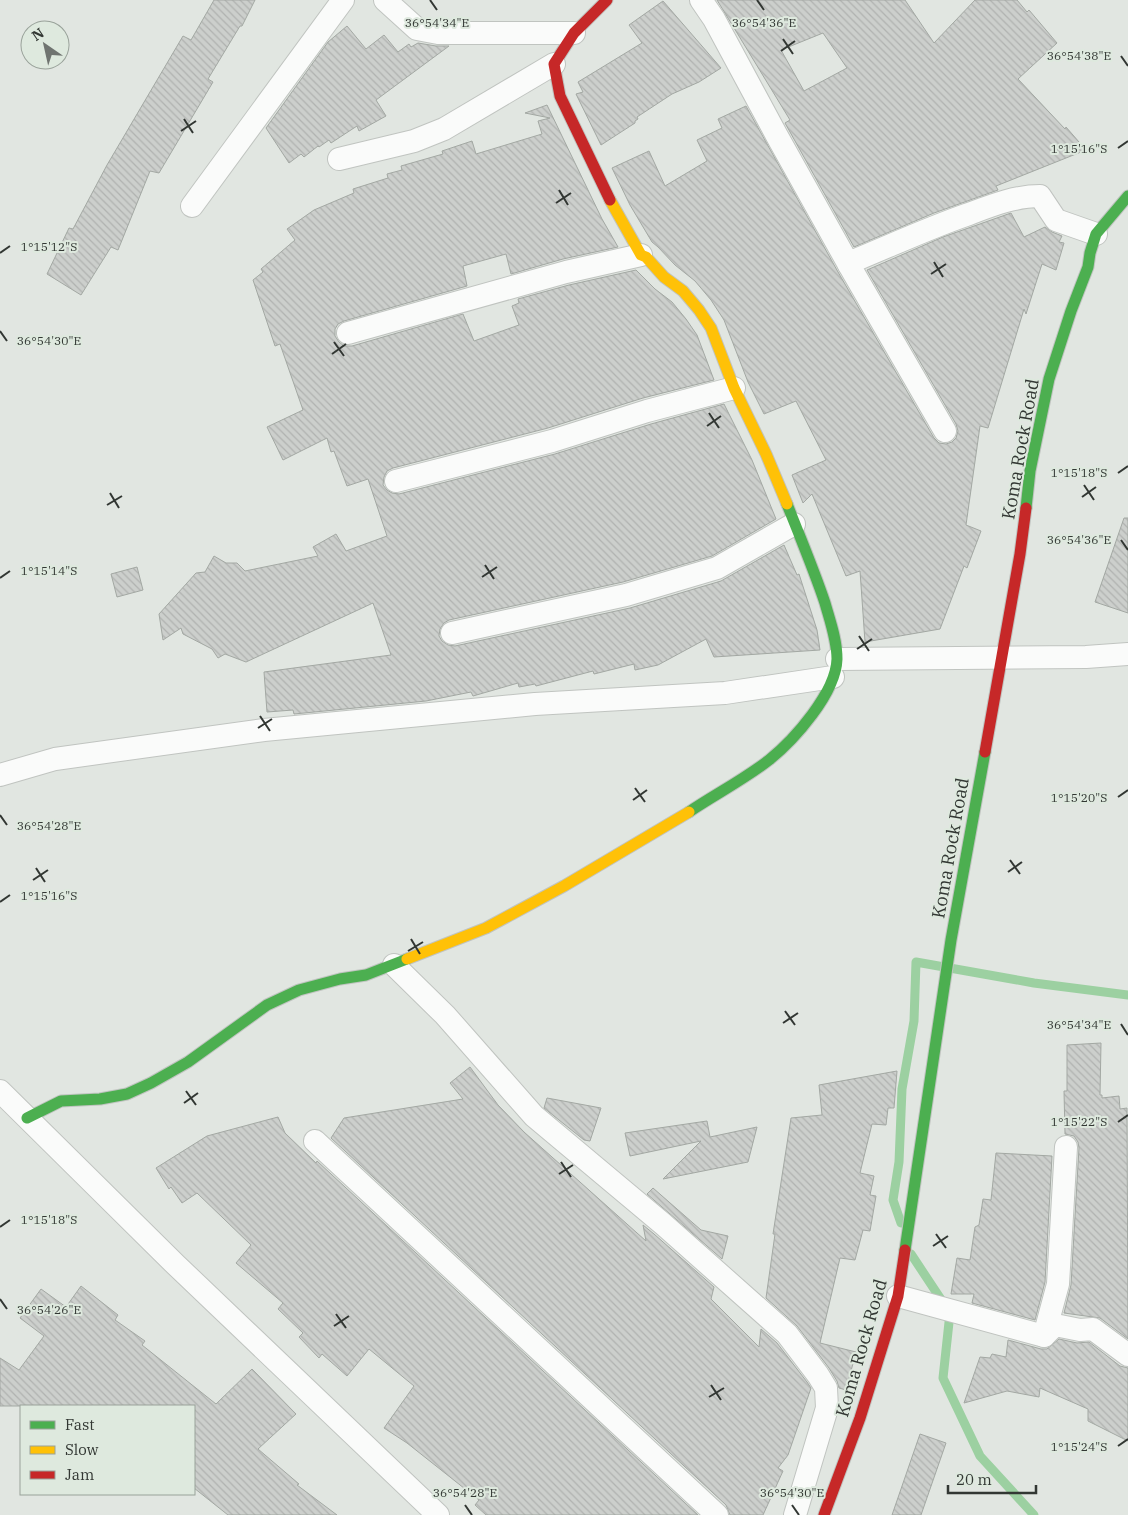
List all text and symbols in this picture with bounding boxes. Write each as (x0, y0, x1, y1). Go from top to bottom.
text: 36°54'34"E (405, 15, 469, 30)
text: 36°54'36"E (732, 15, 796, 30)
north arrow (20, 20, 70, 70)
text: N (28, 24, 47, 45)
text: 36°54'38"E (1047, 48, 1111, 63)
text: 1°15'16"S (1051, 141, 1107, 156)
text: 1°15'12"S (21, 239, 77, 254)
text: 36°54'30"E (17, 333, 81, 348)
street label: Koma Rock Road (996, 377, 1044, 521)
text: 1°15'18"S (1051, 465, 1107, 480)
text: 36°54'36"E (1047, 532, 1111, 547)
text: 1°15'14"S (21, 563, 77, 578)
street label: Koma Rock Road (926, 776, 974, 920)
text: 1°15'20"S (1051, 790, 1107, 805)
text: 36°54'28"E (17, 818, 81, 833)
text: 1°15'16"S (21, 888, 77, 903)
text: 36°54'34"E (1047, 1017, 1111, 1032)
text: 1°15'22"S (1051, 1114, 1107, 1129)
text: 1°15'18"S (21, 1212, 77, 1227)
street label: Koma Rock Road (830, 1276, 892, 1420)
text: 36°54'26"E (17, 1302, 81, 1317)
legend (20, 1405, 195, 1495)
text: Fast (65, 1415, 95, 1434)
text: 1°15'24"S (1051, 1439, 1107, 1454)
text: Slow (65, 1440, 99, 1459)
scale bar (948, 1462, 1036, 1494)
text: Jam (65, 1465, 94, 1484)
text: 20 m (956, 1470, 992, 1489)
text: 36°54'28"E (433, 1485, 497, 1500)
text: 36°54'30"E (760, 1485, 824, 1500)

